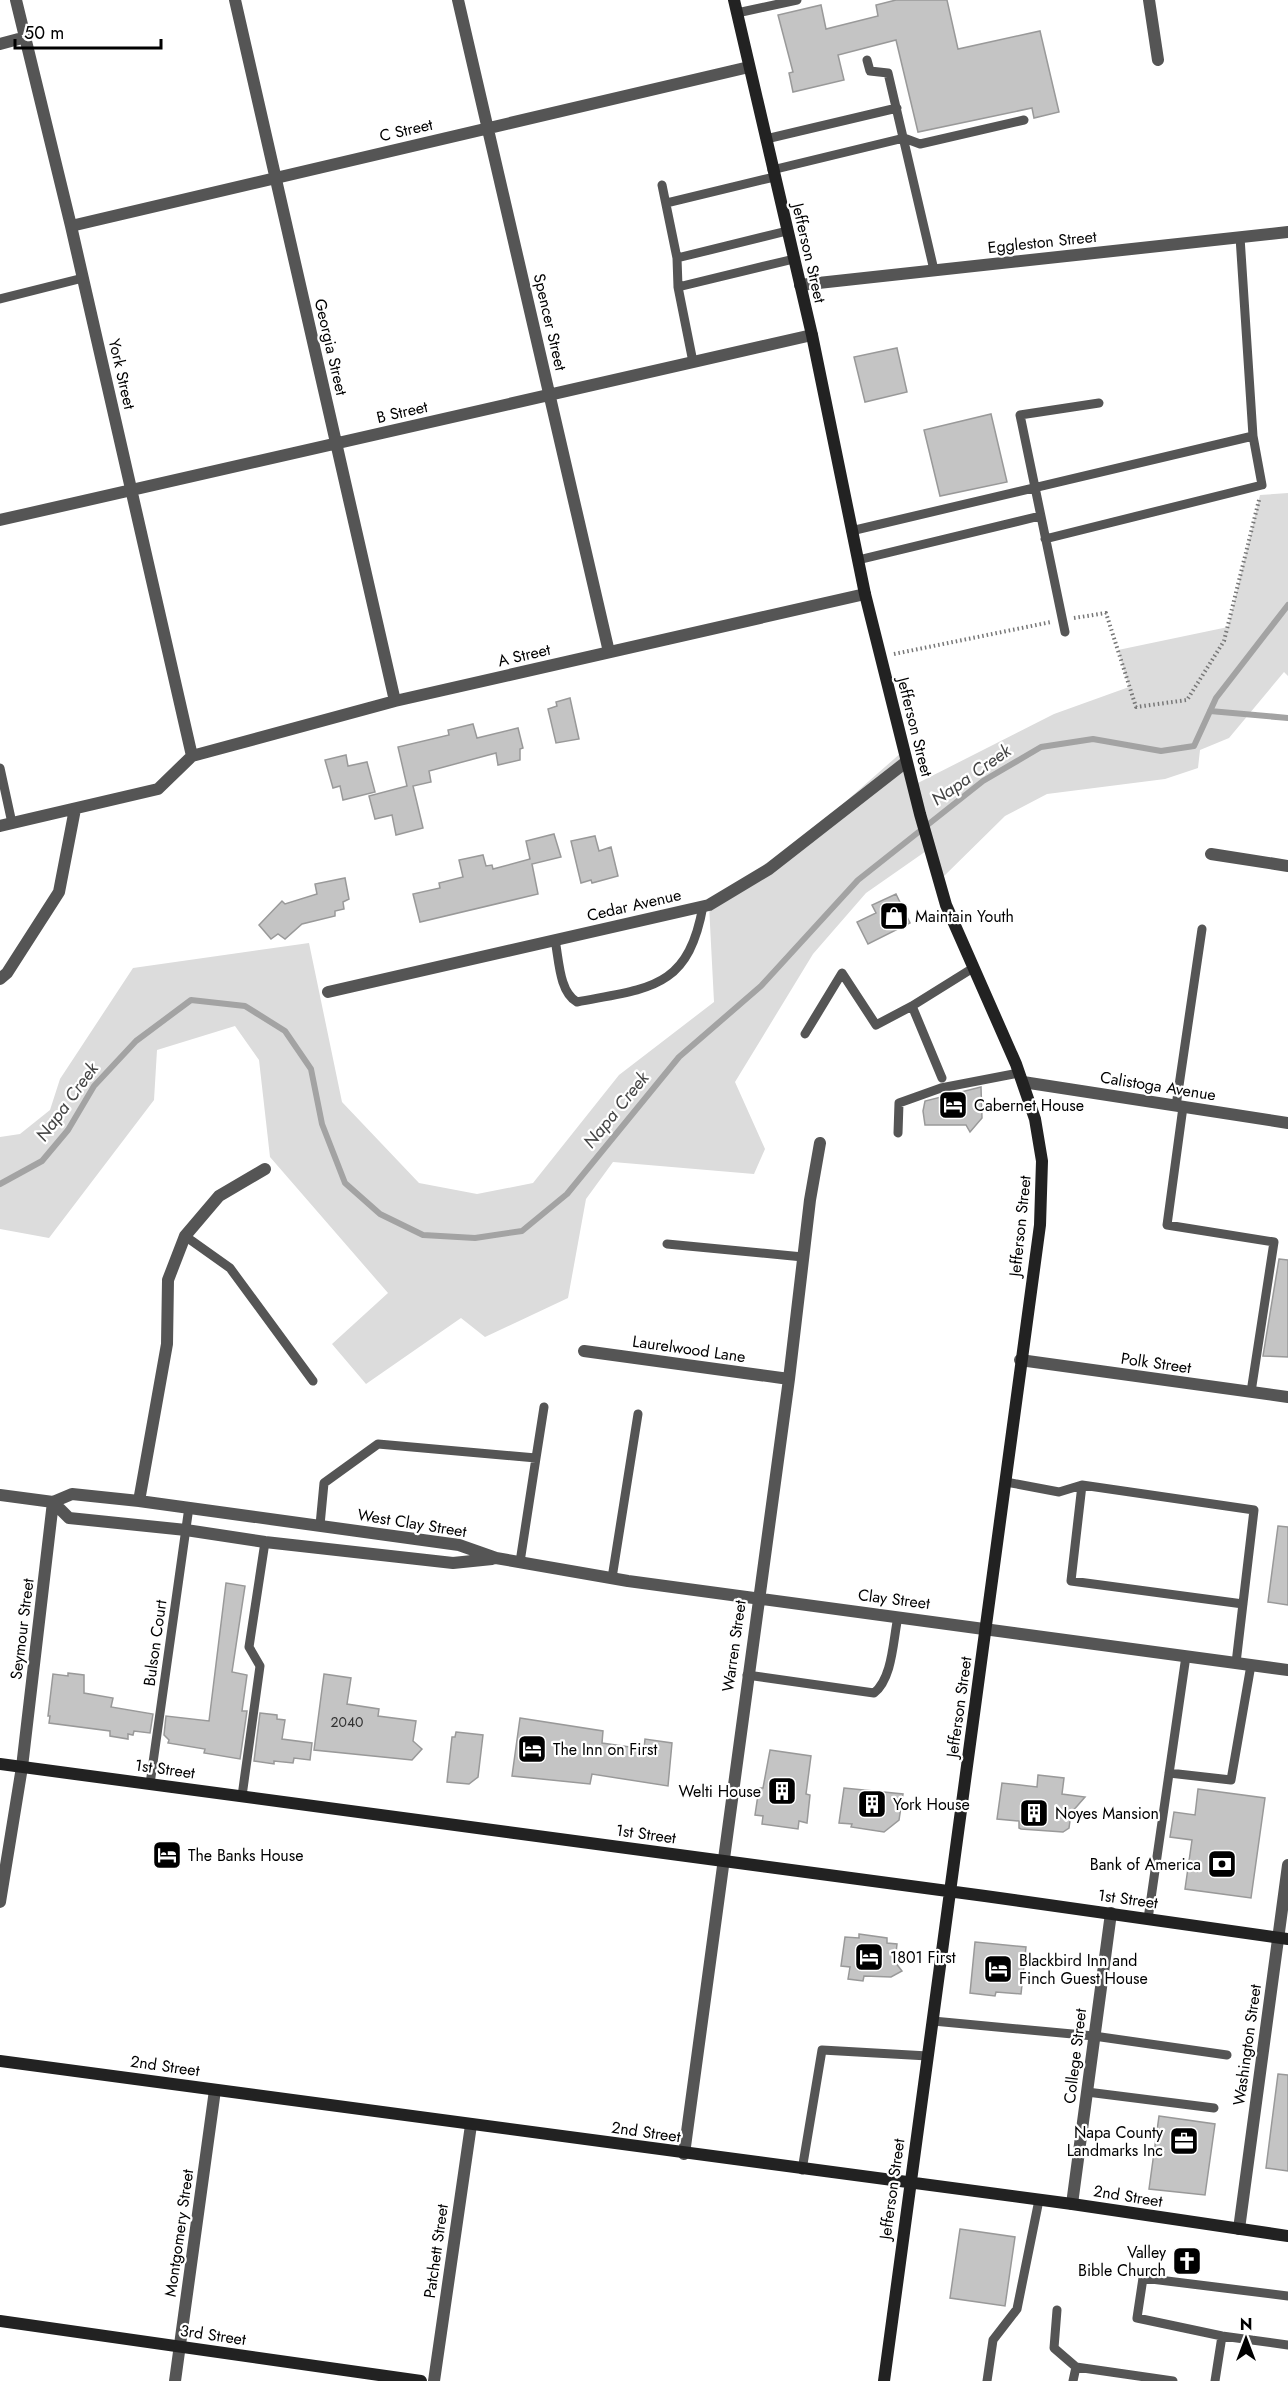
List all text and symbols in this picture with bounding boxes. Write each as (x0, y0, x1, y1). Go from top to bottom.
scale bar (15, 12, 160, 50)
text: 50 m (24, 20, 64, 46)
street label: C Street (377, 113, 435, 147)
street label: Jefferson Street (786, 199, 832, 305)
street label: Eggleston Street (986, 225, 1098, 259)
street label: Spencer Street (528, 271, 572, 373)
street label: Georgia Street (309, 296, 353, 398)
street label: York Street (103, 337, 141, 412)
street label: B Street (374, 395, 430, 429)
street label: A Street (495, 638, 553, 672)
street label: Jefferson Street (891, 673, 938, 779)
water label: Napa Creek (926, 737, 1017, 812)
street label: Cedar Avenue (585, 883, 683, 927)
shop icon: Maintain Youth (878, 900, 910, 932)
place label: Maintain Youth (915, 905, 1014, 928)
water label: Napa Creek (29, 1056, 105, 1147)
water label: Napa Creek (577, 1065, 656, 1154)
street label: Calistoga Avenue (1098, 1065, 1218, 1107)
hotel icon: Cabernet House (937, 1089, 969, 1121)
place label: Cabernet House (974, 1094, 1084, 1117)
street label: Jefferson Street (1003, 1174, 1037, 1280)
street label: Laurelwood Lane (631, 1330, 747, 1368)
street label: Polk Street (1119, 1347, 1193, 1379)
street label: West Clay Street (356, 1503, 468, 1543)
street label: Seymour Street (4, 1577, 40, 1681)
street label: Clay Street (857, 1583, 931, 1615)
street label: Bulson Court (138, 1598, 172, 1688)
street label: Warren Street (716, 1599, 752, 1693)
street label: Jefferson Street (940, 1655, 977, 1761)
house number: 2040 (331, 1712, 363, 1732)
hotel icon: The Inn on First (516, 1733, 548, 1765)
place label: The Inn on First (553, 1738, 657, 1761)
street label: 1st Street (133, 1753, 197, 1785)
building icon: Welti House (766, 1775, 798, 1807)
place label: Welti House (678, 1780, 761, 1803)
building icon: York House (856, 1788, 888, 1820)
place label: York House (893, 1793, 970, 1816)
building icon: Noyes Mansion (1018, 1797, 1050, 1829)
place label: Noyes Mansion (1055, 1802, 1159, 1825)
street label: 1st Street (614, 1818, 678, 1850)
hotel icon: The Banks House (151, 1839, 183, 1871)
place label: The Banks House (188, 1844, 303, 1867)
bank icon: Bank of America (1206, 1848, 1238, 1880)
place label: Bank of America (1090, 1853, 1201, 1876)
street label: 1st Street (1096, 1883, 1160, 1915)
hotel icon: 1801 First (853, 1941, 885, 1973)
place label: 1801 First (890, 1946, 956, 1969)
place label: Blackbird Inn and Finch Guest House (1019, 1949, 1148, 1990)
hotel icon: Blackbird Inn and Finch Guest House (982, 1953, 1014, 1985)
street label: Washington Street (1227, 1983, 1267, 2107)
street label: College Street (1058, 2007, 1092, 2105)
street label: 2nd Street (129, 2050, 201, 2082)
street label: 2nd Street (610, 2116, 682, 2148)
place label: Napa County Landmarks Inc (1067, 2121, 1164, 2162)
office icon: Napa County Landmarks Inc (1168, 2125, 1200, 2157)
street label: Jefferson Street (873, 2137, 910, 2243)
street label: Montgomery Street (159, 2168, 199, 2298)
street label: 2nd Street (1092, 2179, 1164, 2213)
street label: Patchett Street (418, 2202, 454, 2300)
place label: Valley Bible Church (1078, 2241, 1167, 2282)
church icon: Valley Bible Church (1171, 2245, 1203, 2277)
north arrow (1216, 2309, 1276, 2369)
text: N (1240, 2313, 1252, 2336)
street label: 3rd Street (179, 2319, 248, 2351)

